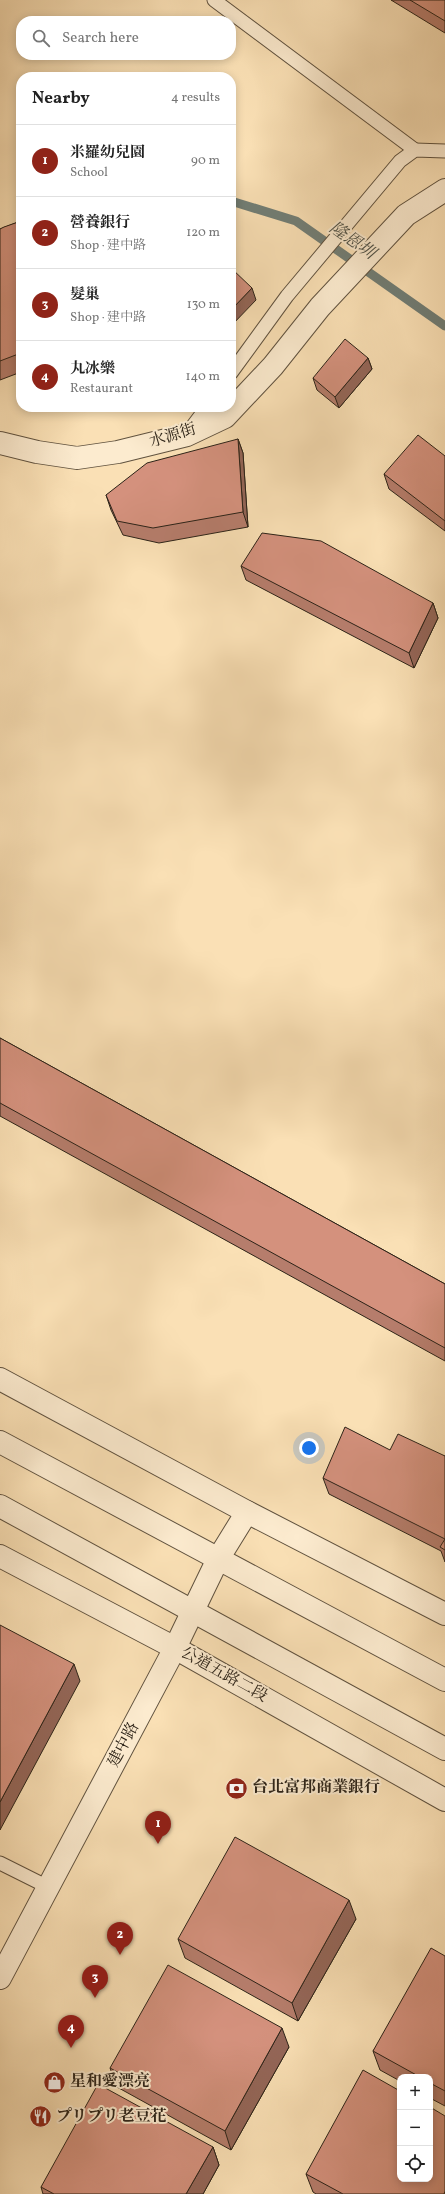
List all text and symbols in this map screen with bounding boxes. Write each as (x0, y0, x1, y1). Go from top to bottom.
search box (16, 16, 236, 60)
icon: search (30, 27, 52, 49)
text: Search here (62, 28, 139, 49)
text: Nearby (32, 87, 90, 110)
text: 4 results (171, 89, 220, 107)
text: 米羅幼兒園 (70, 143, 145, 164)
text: 1 (42, 152, 48, 170)
text: 90 m (191, 152, 220, 170)
text: School (70, 164, 108, 182)
text: 營養銀行 (70, 213, 130, 234)
water label: 隆恩圳 (325, 217, 382, 267)
text: 2 (42, 224, 48, 242)
text: 120 m (186, 224, 220, 242)
text: Shop · 建中路 (70, 237, 146, 255)
text: 髮巢 (70, 285, 100, 306)
text: 3 (42, 296, 48, 314)
text: 130 m (187, 296, 220, 314)
text: Shop · 建中路 (70, 309, 146, 327)
text: 丸冰樂 (70, 359, 115, 380)
text: 4 (41, 368, 49, 386)
text: 140 m (186, 368, 220, 386)
text: Restaurant (70, 380, 133, 398)
street label: 水源街 (147, 418, 199, 454)
your location (299, 1438, 319, 1458)
street label: 公道五路二段 (177, 1642, 271, 1708)
street label: 建中路 (103, 1719, 145, 1771)
bank icon: 台北富邦商業銀行 (223, 1775, 249, 1801)
place label: 台北富邦商業銀行 (252, 1777, 380, 1799)
pin: 1 (145, 1811, 171, 1844)
pin: 2 (107, 1922, 133, 1955)
pin: 3 (82, 1965, 108, 1998)
pin: 4 (58, 2015, 84, 2048)
shop icon: 星和愛漂亮 (42, 2069, 68, 2095)
place label: 星和愛漂亮 (70, 2071, 150, 2093)
map controls (397, 2074, 433, 2182)
button: + (397, 2074, 433, 2110)
restaurant icon: プリプリ老豆花 (28, 2104, 54, 2130)
place label: プリプリ老豆花 (56, 2106, 167, 2128)
button: − (397, 2110, 433, 2146)
button: locate (397, 2146, 433, 2182)

